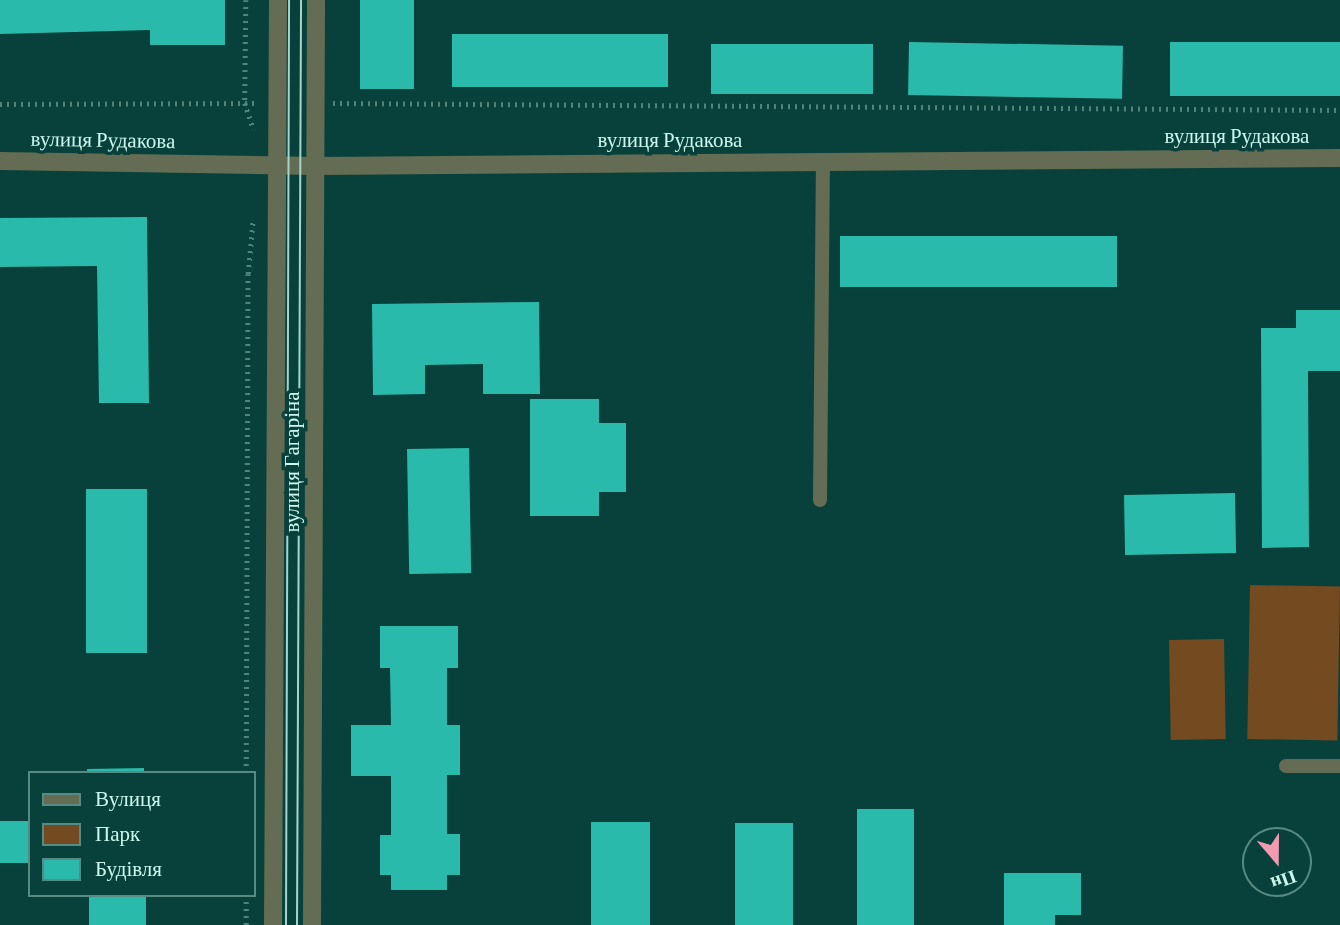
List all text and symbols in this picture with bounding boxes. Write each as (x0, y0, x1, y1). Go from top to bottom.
street label: вулиця Рудакова (1165, 123, 1309, 149)
street label: вулиця Рудакова (30, 126, 176, 154)
street label: вулиця Рудакова (598, 127, 742, 153)
street label: вулиця Гагаріна (279, 391, 305, 533)
legend (28, 771, 256, 897)
text: Вулиця (95, 787, 161, 811)
text: Парк (95, 822, 140, 846)
north arrow (1242, 827, 1312, 897)
text: Будівля (95, 857, 162, 881)
text: Пн (1268, 866, 1299, 895)

